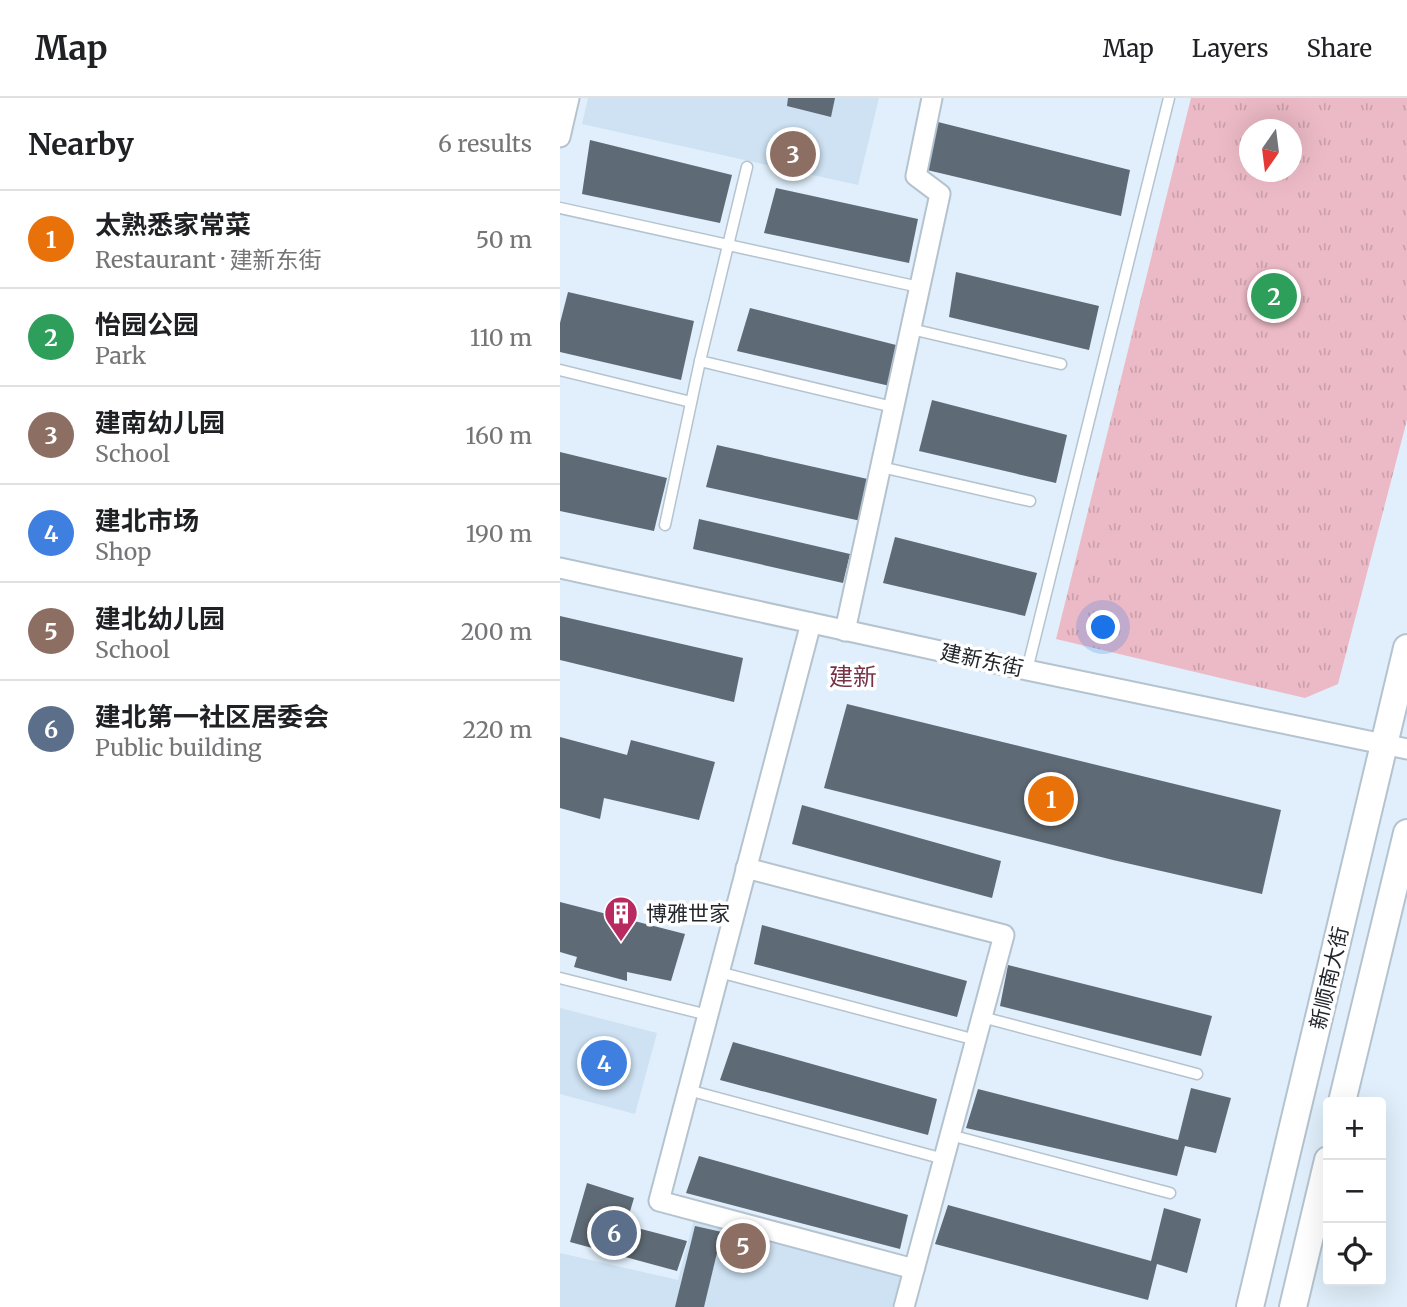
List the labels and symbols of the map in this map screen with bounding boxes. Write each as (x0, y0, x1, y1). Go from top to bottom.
north arrow (1239, 119, 1302, 182)
pin: 3 (770, 128, 816, 180)
pin: 2 (1251, 270, 1297, 322)
your location (1086, 610, 1120, 644)
street label: 建新东街 (938, 638, 1026, 682)
district label: 建新 (829, 661, 877, 692)
pin: 1 (1028, 773, 1074, 825)
building icon: 博雅世家 (602, 894, 640, 943)
place label: 博雅世家 (646, 900, 730, 927)
street label: 新顺南大街 (1304, 924, 1354, 1032)
pin: 4 (581, 1037, 627, 1089)
pin: 6 (591, 1207, 637, 1259)
pin: 5 (720, 1220, 766, 1272)

